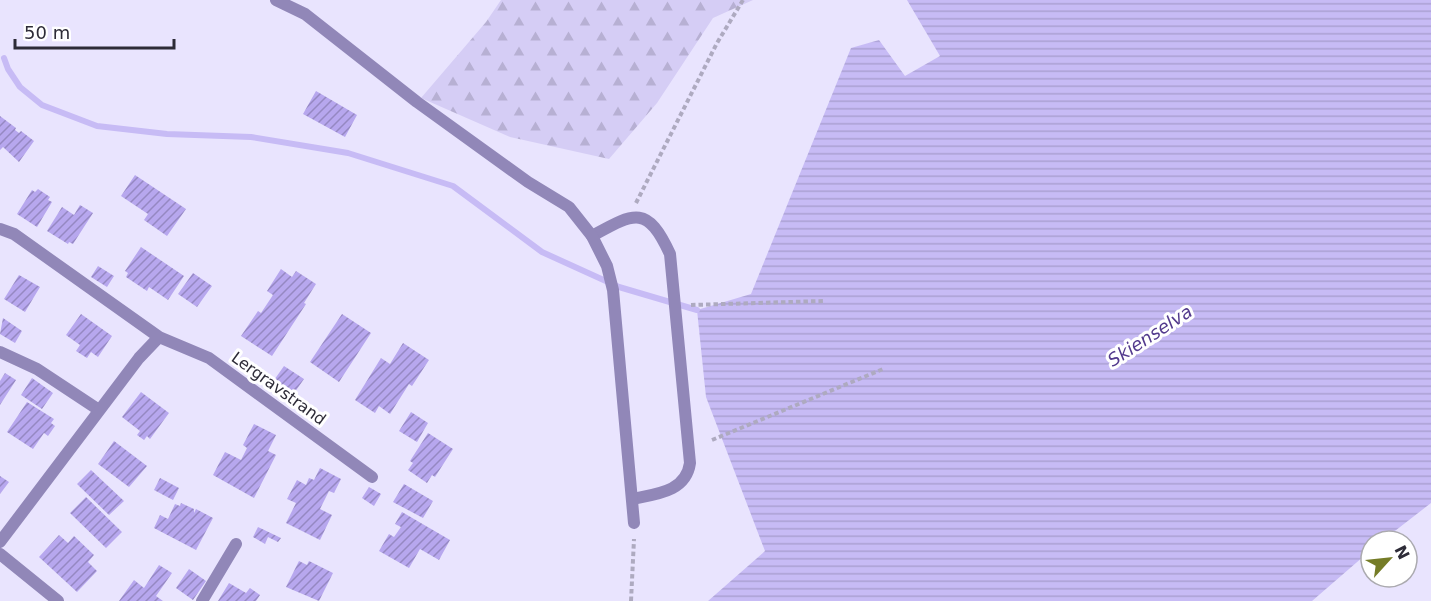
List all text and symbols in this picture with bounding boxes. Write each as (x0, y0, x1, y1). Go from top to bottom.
scale bar (15, 12, 174, 50)
text: 50 m (24, 22, 70, 43)
water label: Skienselva (1104, 301, 1196, 371)
street label: Lergravstrand (228, 348, 330, 429)
north arrow (1359, 529, 1419, 589)
text: N (1390, 542, 1413, 563)

